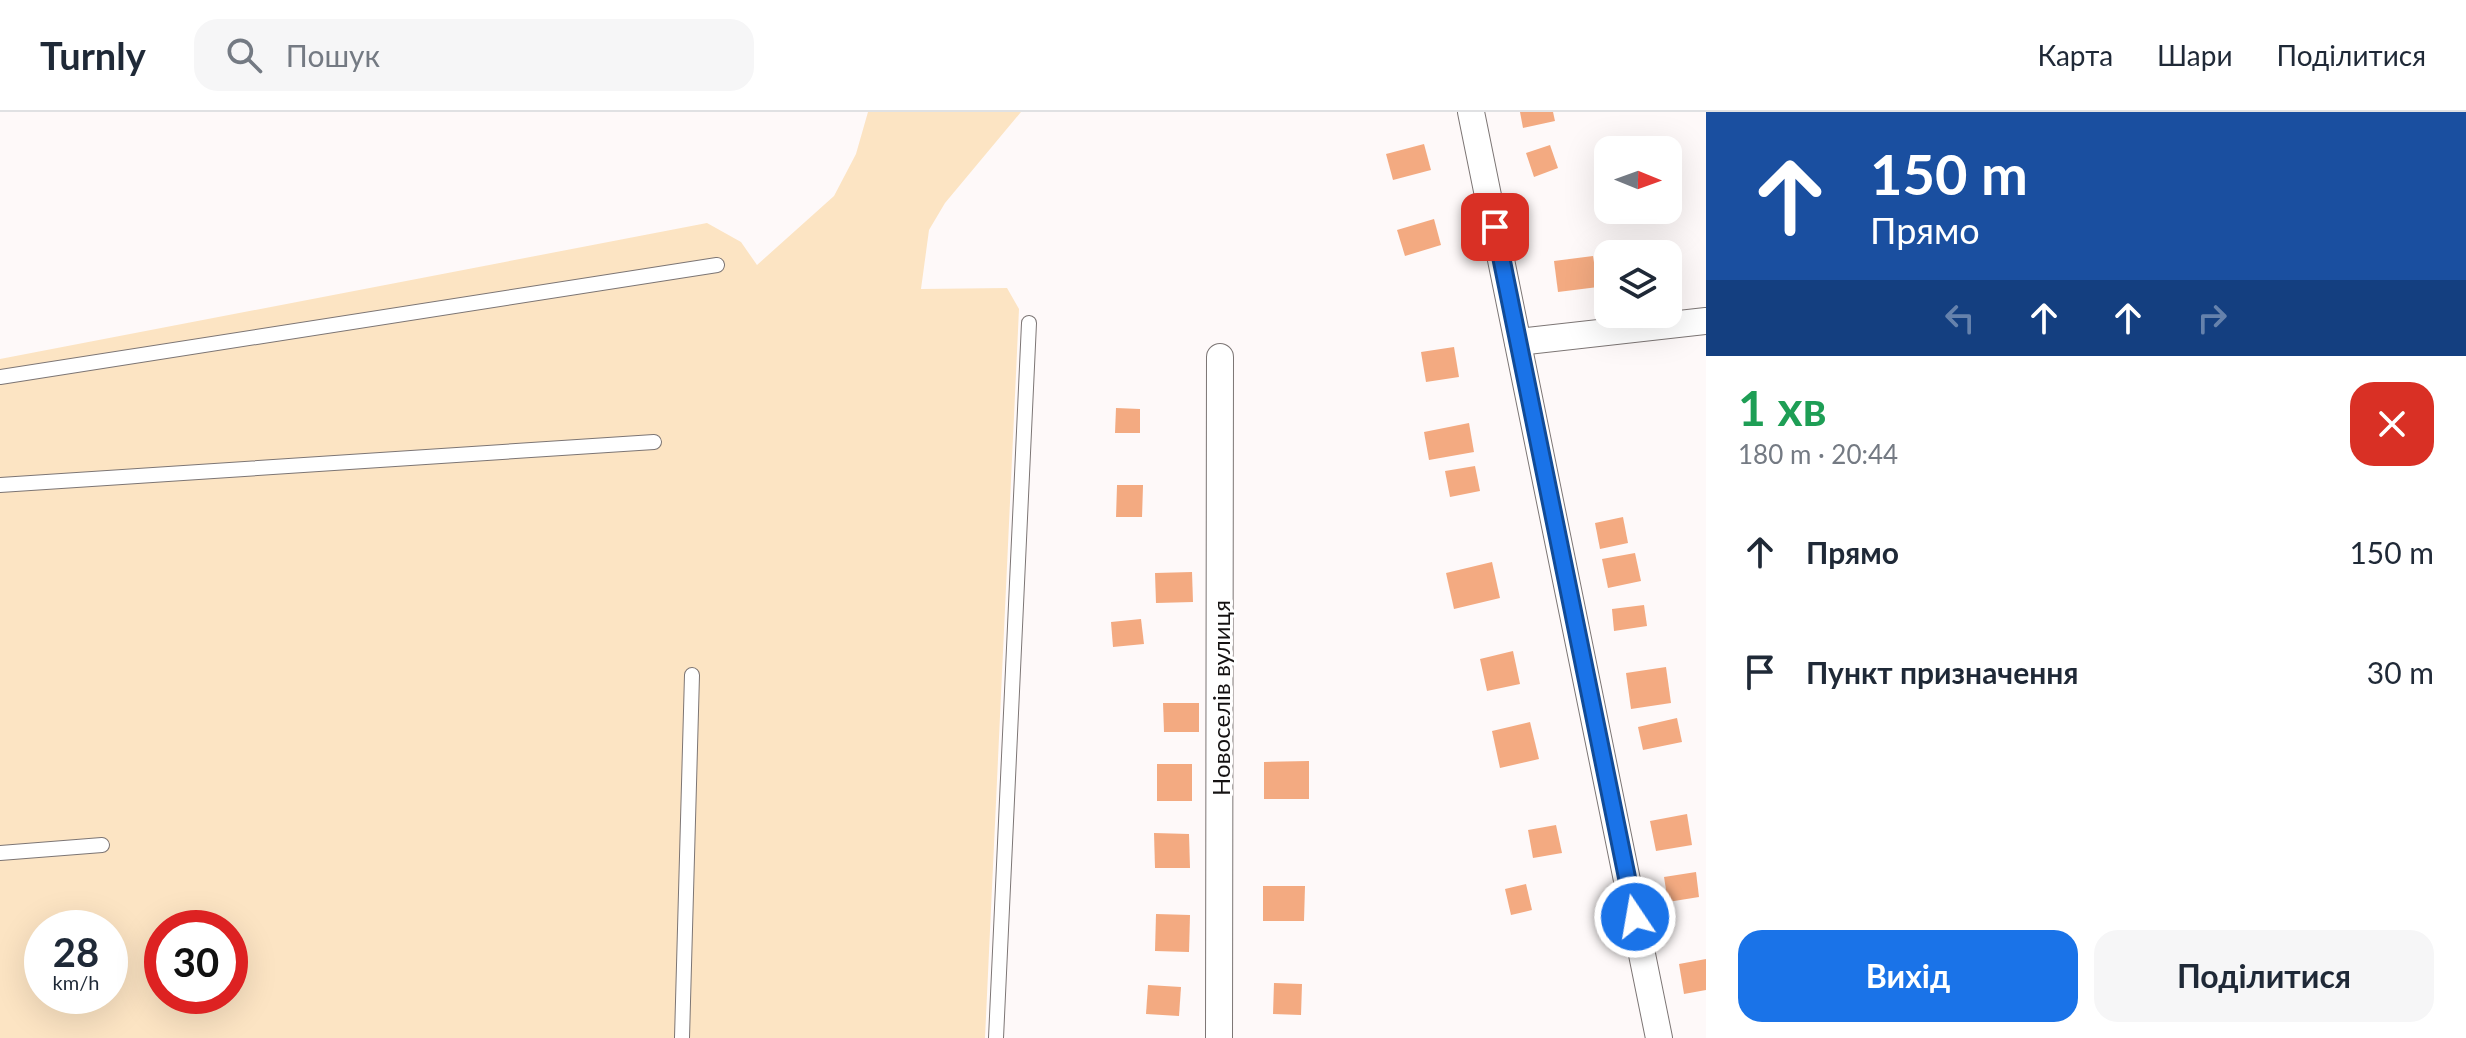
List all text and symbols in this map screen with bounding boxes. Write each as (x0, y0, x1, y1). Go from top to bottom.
search box (194, 19, 754, 91)
text: Turnly (40, 32, 146, 78)
icon: search (222, 33, 266, 77)
text: Пошук (286, 37, 380, 73)
text: Карта (2037, 38, 2113, 72)
text: Шари (2157, 38, 2233, 72)
text: Поділитися (2277, 38, 2426, 72)
north arrow (1594, 136, 1682, 224)
map controls (1594, 136, 1682, 328)
text: 150 m (1870, 140, 2028, 207)
icon: ahead (1738, 144, 1842, 248)
pin (1461, 193, 1529, 261)
icon: arrive (1473, 205, 1517, 249)
text: Прямо (1870, 208, 1980, 252)
button: layers (1594, 240, 1682, 328)
icon: left (1938, 296, 1982, 340)
icon: ahead (2022, 296, 2066, 340)
icon: ahead (2106, 296, 2150, 340)
icon: right (2190, 296, 2234, 340)
text: 1 хв (1738, 379, 1827, 436)
button: close (2350, 382, 2434, 466)
text: 180 m · 20:44 (1738, 438, 1898, 470)
icon: ahead (1738, 530, 1782, 574)
text: Прямо (1806, 534, 1899, 570)
text: 150 m (2349, 534, 2434, 570)
street label: Новоселів вулиця (1206, 600, 1235, 796)
icon: arrive (1738, 650, 1782, 694)
text: Пункт призначення (1806, 654, 2079, 690)
text: 30 m (2367, 654, 2434, 690)
position arrow (1593, 875, 1677, 959)
speed limit sign: 30 (144, 910, 248, 1014)
text: 28 (53, 928, 99, 976)
button: Вихід (1738, 930, 2078, 1022)
button: Поділитися (2094, 930, 2434, 1022)
text: km/h (53, 970, 99, 994)

